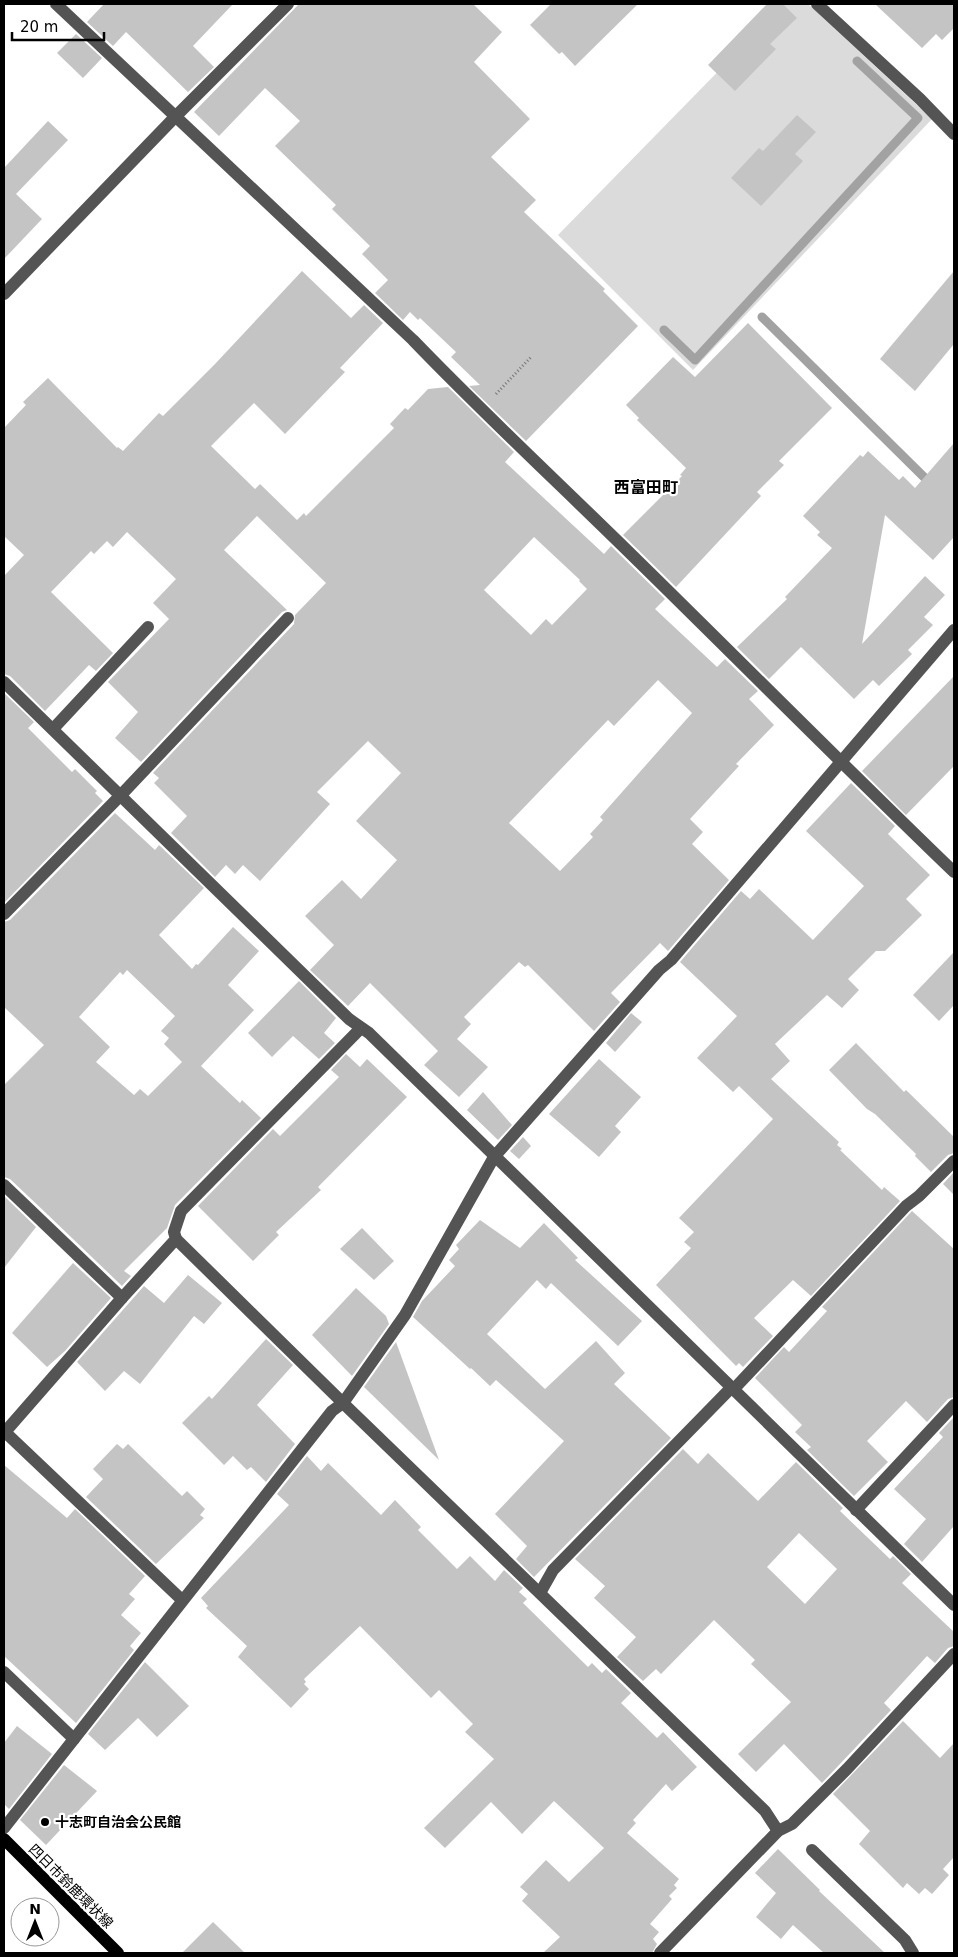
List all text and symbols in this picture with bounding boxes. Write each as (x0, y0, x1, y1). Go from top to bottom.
scale bar (12, 10, 105, 42)
text: 20 m (20, 18, 58, 36)
district label: 西富田町 (614, 478, 678, 497)
place label: 十志町自治会公民館 (55, 1814, 181, 1830)
marker: 十志町自治会公民館 (39, 1816, 51, 1828)
street label: 四日市鈴鹿環状線 (26, 1841, 116, 1931)
north arrow (10, 1897, 60, 1947)
text: N (29, 1901, 41, 1917)

